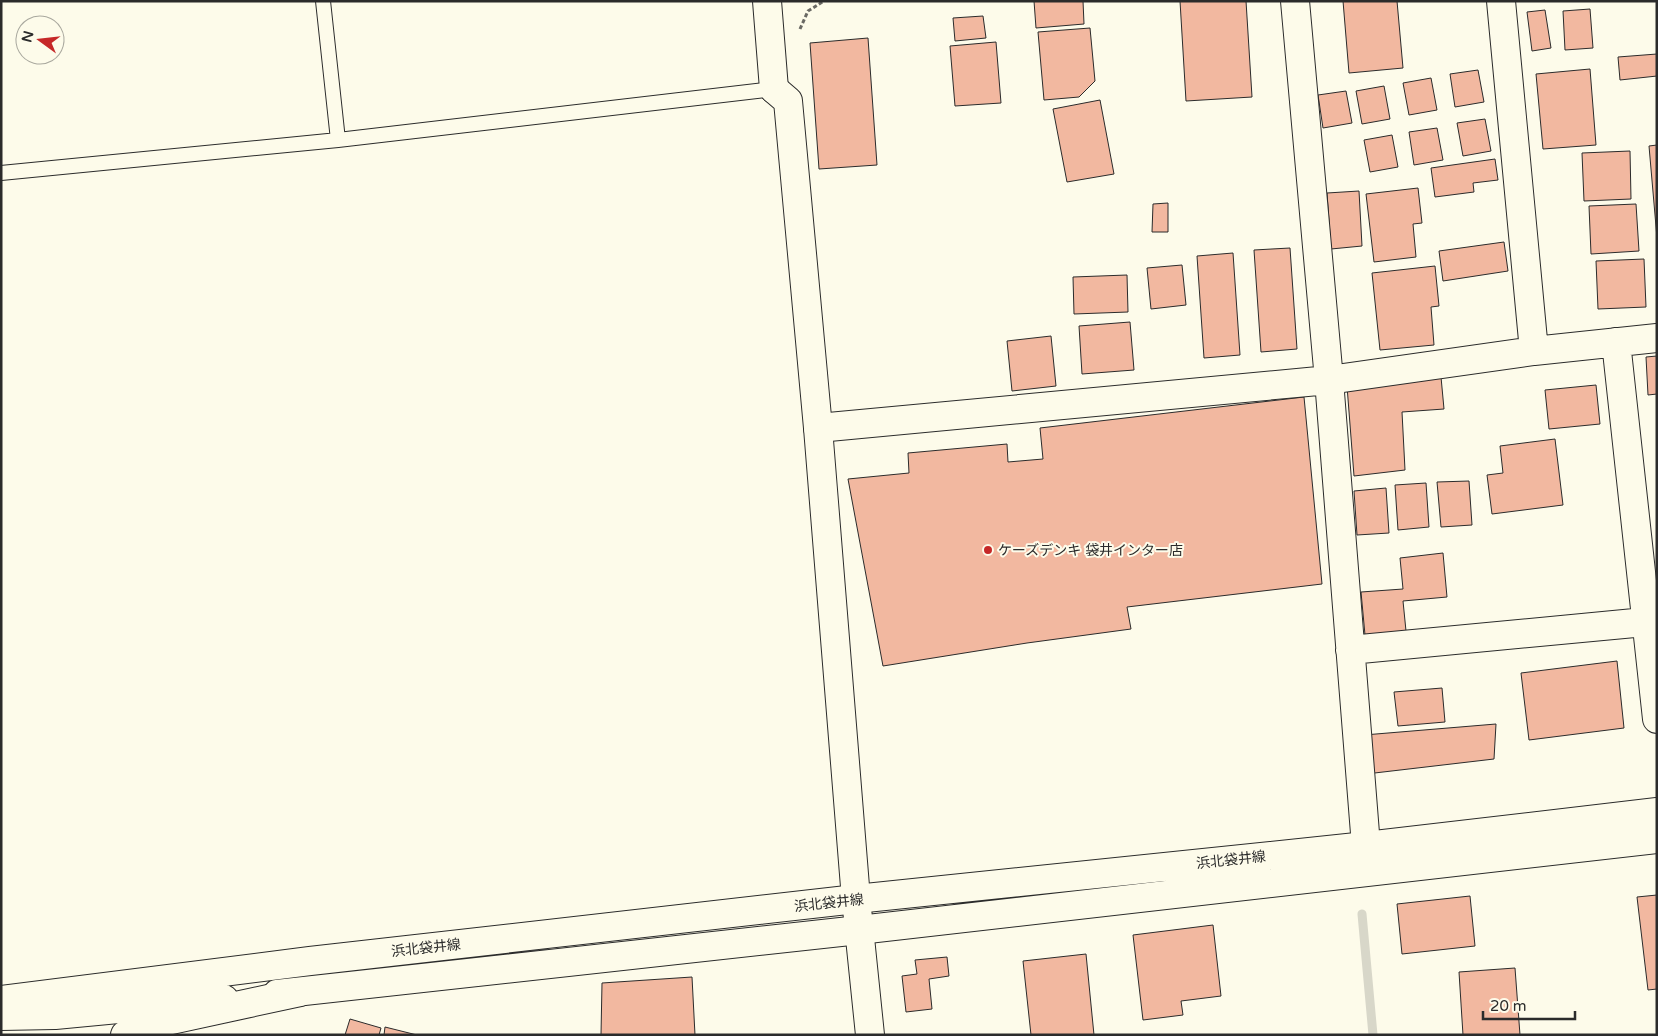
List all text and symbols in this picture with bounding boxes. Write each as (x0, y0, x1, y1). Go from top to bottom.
north arrow (15, 15, 65, 65)
text: N (18, 29, 38, 44)
place label: ケーズデンキ 袋井インター店 (998, 542, 1183, 559)
marker: ケーズデンキ 袋井インター店 (982, 544, 994, 556)
street label: 浜北袋井線 (1195, 848, 1267, 872)
street label: 浜北袋井線 (793, 891, 865, 915)
street label: 浜北袋井線 (390, 936, 462, 960)
scale bar (1483, 988, 1576, 1020)
text: 20 m (1490, 997, 1527, 1015)

